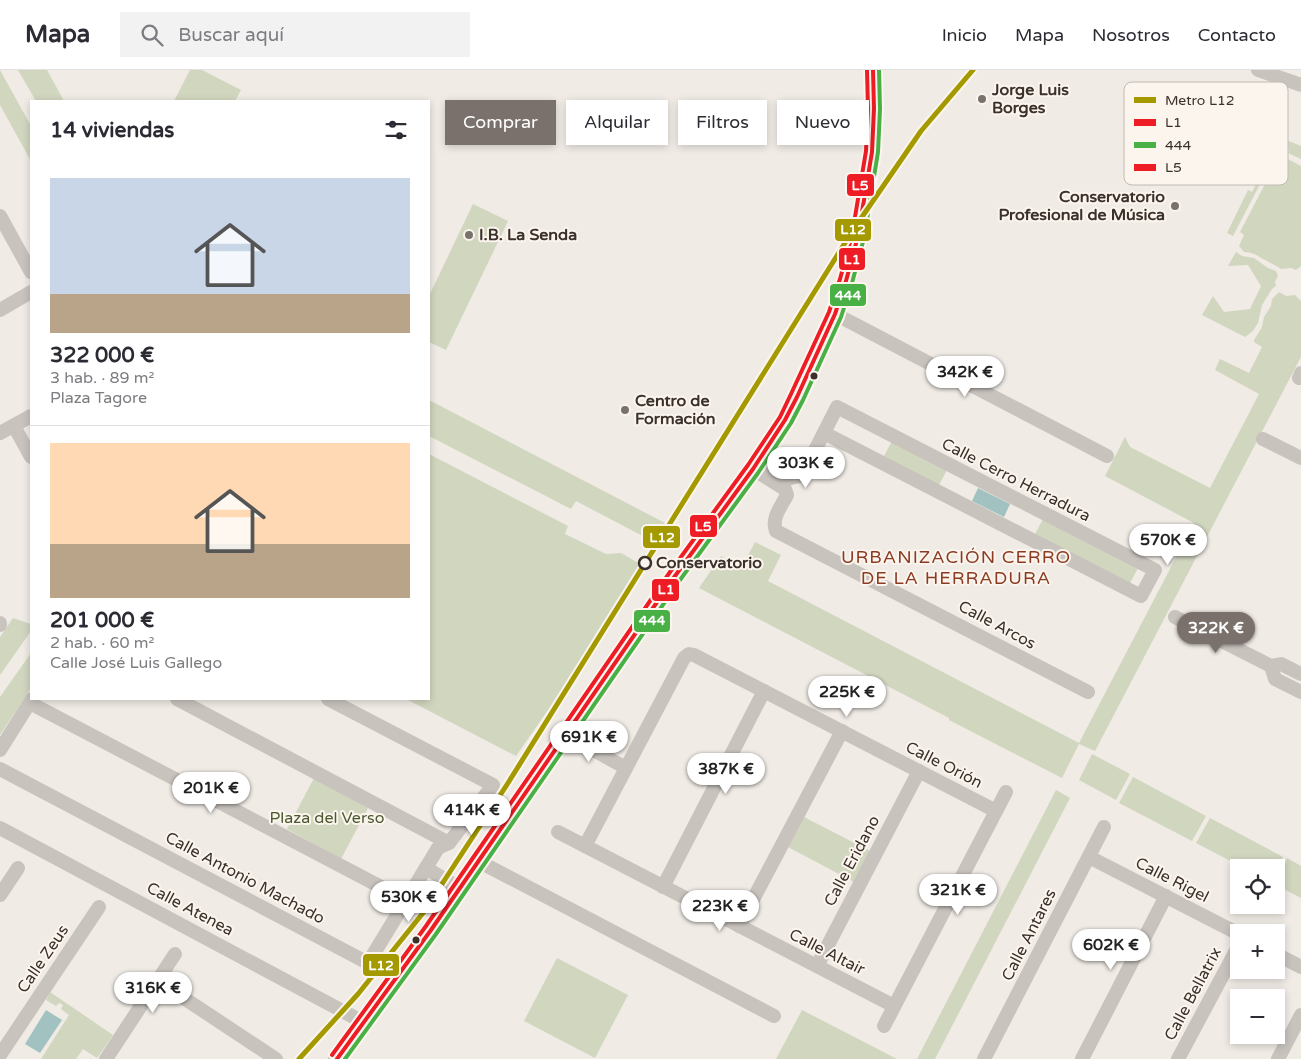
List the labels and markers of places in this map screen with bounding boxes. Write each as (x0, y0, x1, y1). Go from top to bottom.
place label: Jorge Luis Borges (991, 80, 1069, 118)
marker: Jorge Luis Borges (976, 93, 988, 105)
place label: Conservatorio Profesional de Música (998, 187, 1165, 225)
marker: Conservatorio Profesional de Música (1169, 200, 1181, 212)
place label: I.B. La Senda (479, 225, 577, 245)
marker: I.B. La Senda (463, 229, 475, 241)
pin: 342K € (924, 356, 1006, 398)
unlabelled marker (809, 371, 819, 381)
place label: Centro de Formación (635, 391, 716, 429)
marker: Centro de Formación (619, 404, 631, 416)
pin: 303K € (765, 446, 847, 489)
pin: 570K € (1127, 524, 1209, 566)
place label: Conservatorio (656, 553, 762, 573)
marker: Conservatorio (638, 556, 652, 570)
pin: 322K € (1175, 612, 1257, 654)
pin: 225K € (806, 676, 888, 718)
pin: 691K € (548, 720, 630, 763)
pin: 387K € (685, 752, 767, 795)
pin: 201K € (170, 772, 252, 814)
pin: 414K € (431, 794, 513, 836)
pin: 321K € (917, 874, 999, 916)
pin: 530K € (368, 880, 450, 923)
pin: 223K € (679, 890, 761, 932)
pin: 602K € (1070, 928, 1152, 971)
unlabelled marker (411, 935, 421, 945)
pin: 316K € (112, 972, 194, 1014)

